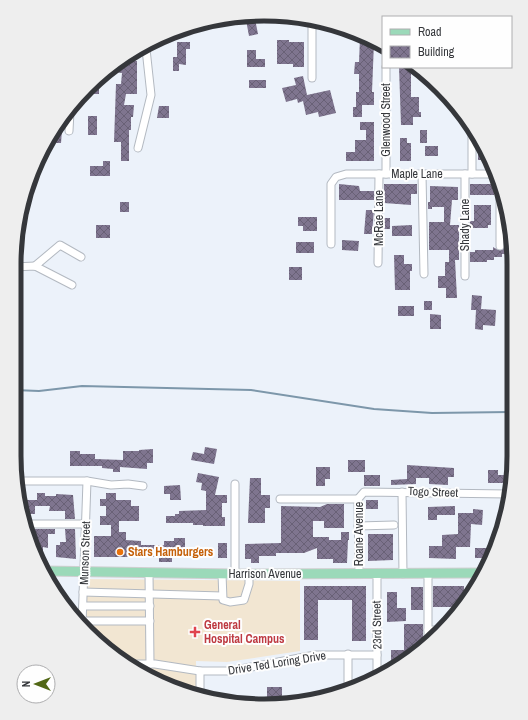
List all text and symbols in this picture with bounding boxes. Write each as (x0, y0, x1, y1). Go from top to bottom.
legend (382, 16, 512, 68)
text: Road (418, 24, 442, 40)
text: Building (418, 44, 455, 60)
street label: Glenwood Street (378, 83, 394, 157)
street label: Maple Lane (391, 166, 443, 182)
street label: McRae Lane (371, 190, 387, 246)
street label: Shady Lane (457, 199, 473, 251)
street label: Togo Street (408, 483, 459, 501)
street label: Roane Avenue (351, 502, 367, 566)
street label: Munson Street (76, 520, 94, 585)
place label: Stars Hamburgers (128, 544, 214, 560)
marker: Stars Hamburgers (115, 547, 125, 557)
street label: Harrison Avenue (228, 566, 302, 582)
street label: 23rd Street (369, 600, 385, 649)
place label: General Hospital Campus (204, 617, 285, 647)
marker: General Hospital Campus (189, 626, 201, 638)
street label: Drive Ted Loring Drive (227, 647, 327, 679)
north arrow (16, 664, 56, 704)
text: N (19, 681, 33, 687)

